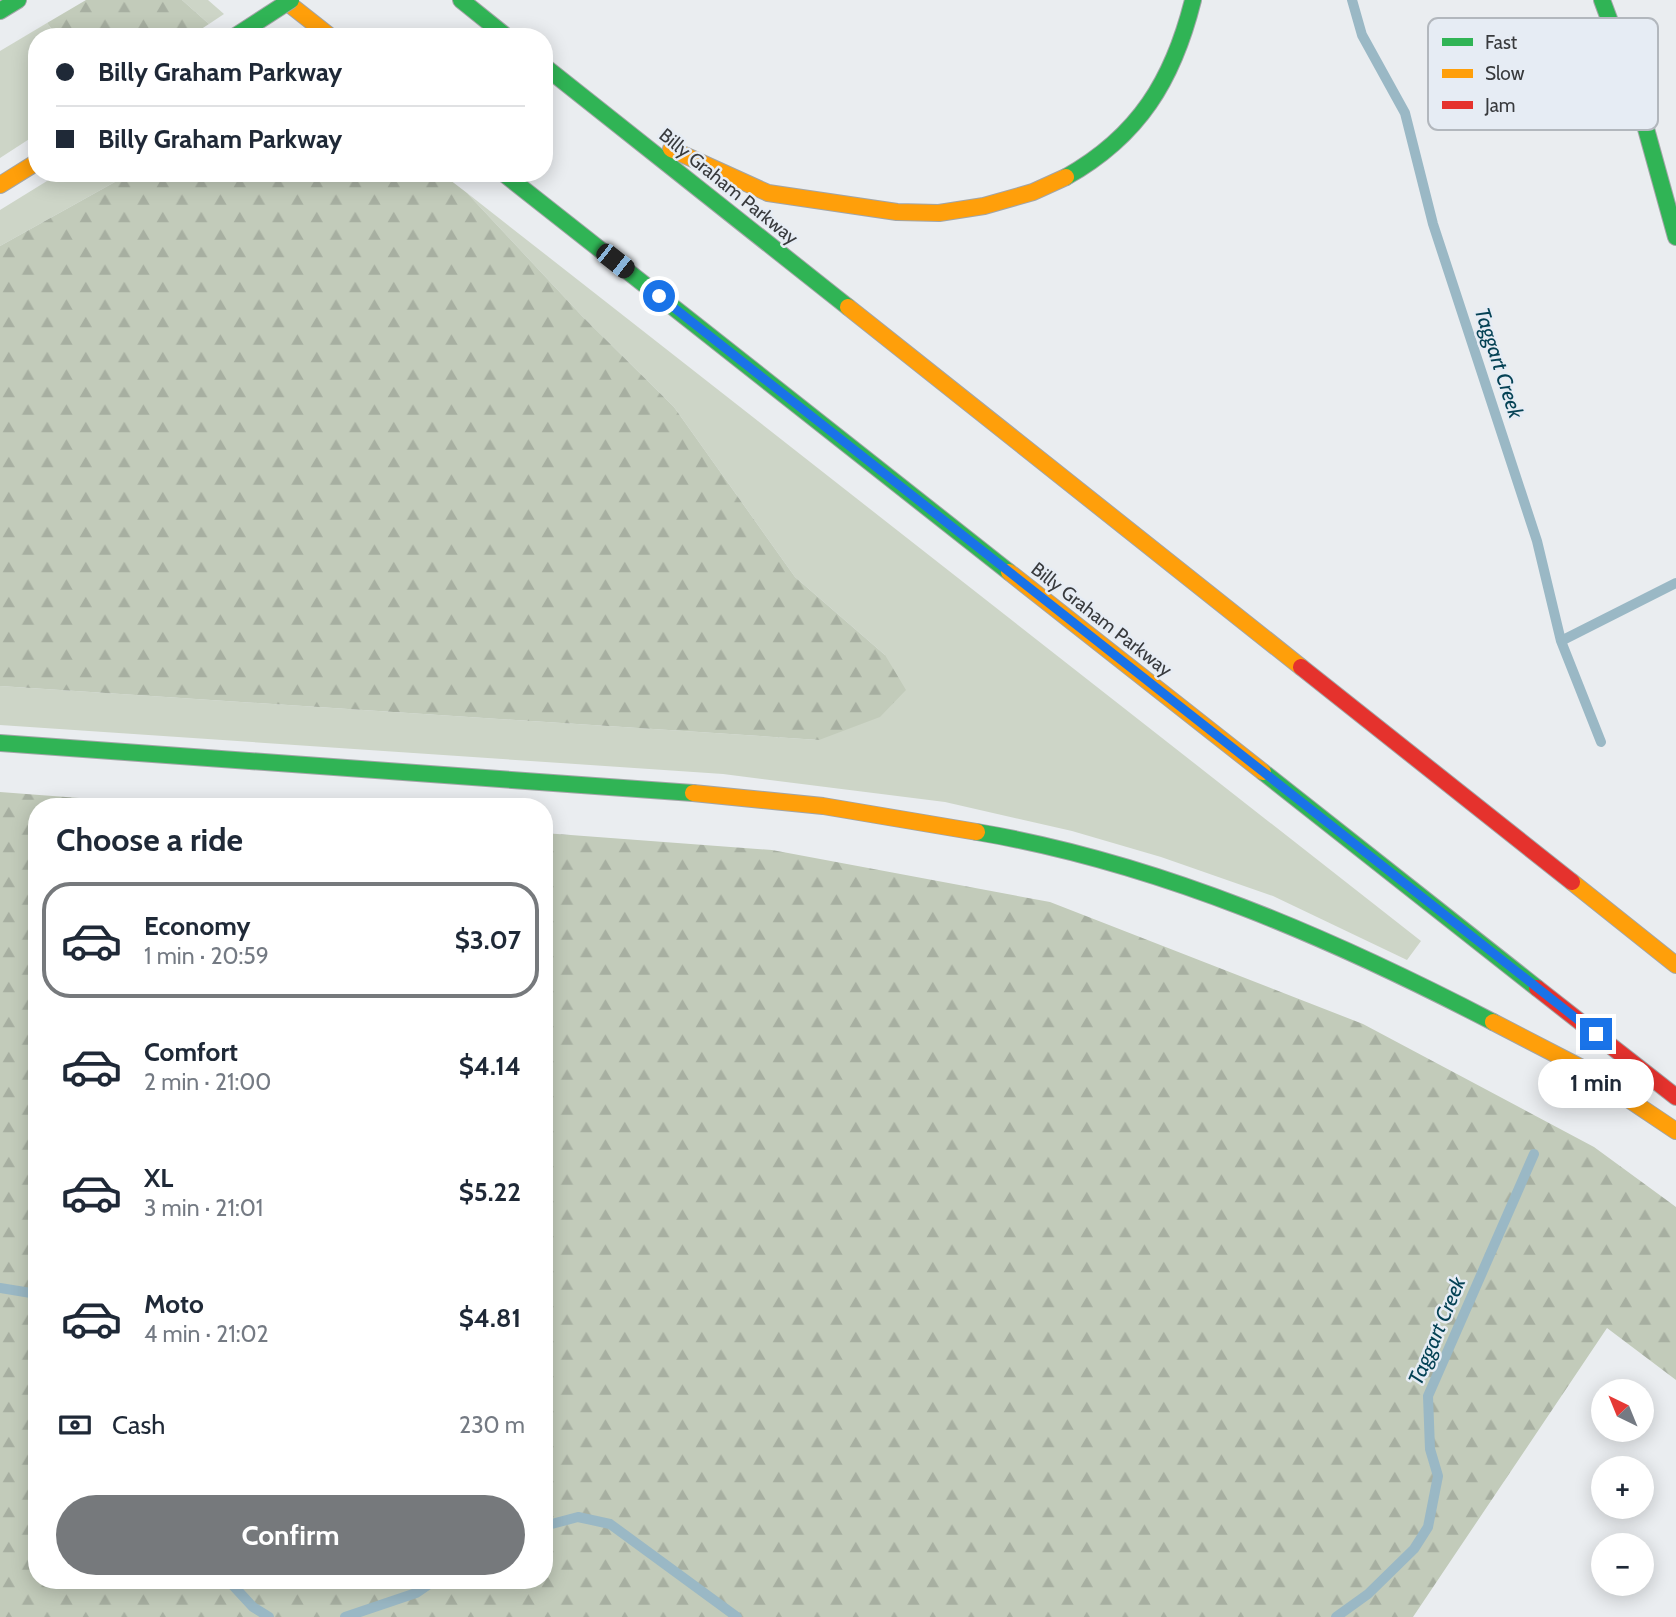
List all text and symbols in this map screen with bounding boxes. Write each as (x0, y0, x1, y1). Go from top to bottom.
legend (1428, 18, 1658, 130)
text: Fast (1485, 31, 1518, 54)
text: Billy Graham Parkway (98, 56, 342, 88)
text: Slow (1485, 62, 1525, 85)
text: Jam (1484, 94, 1515, 117)
text: Billy Graham Parkway (98, 123, 342, 155)
street label: Billy Graham Parkway (655, 123, 803, 250)
car (592, 240, 639, 282)
route start (643, 280, 675, 312)
water label: Taggart Creek (1470, 304, 1529, 422)
street label: Billy Graham Parkway (1027, 557, 1177, 682)
text: Choose a ride (56, 820, 243, 859)
icon: car (60, 909, 123, 972)
text: Economy (144, 910, 250, 942)
text: $3.07 (455, 924, 521, 956)
text: 1 min · 20:59 (144, 942, 269, 970)
route end (1580, 1018, 1612, 1050)
icon: car (60, 1035, 123, 1098)
text: Comfort (144, 1036, 238, 1068)
text: $4.14 (459, 1050, 521, 1082)
callout: 1 min (1538, 1058, 1654, 1108)
text: 2 min · 21:00 (144, 1068, 271, 1096)
text: 1 min (1570, 1069, 1622, 1097)
icon: car (60, 1161, 123, 1224)
text: XL (144, 1162, 173, 1194)
text: $5.22 (459, 1176, 521, 1208)
text: 3 min · 21:01 (144, 1194, 263, 1222)
water label: Taggart Creek (1403, 1272, 1471, 1389)
icon: car (60, 1287, 123, 1350)
text: Moto (144, 1288, 204, 1320)
text: $4.81 (459, 1302, 521, 1334)
text: 4 min · 21:02 (144, 1320, 269, 1348)
north arrow (1591, 1379, 1654, 1442)
map controls (1591, 1379, 1654, 1596)
icon: cash (56, 1406, 94, 1444)
text: Cash (112, 1409, 165, 1441)
text: 230 m (459, 1411, 525, 1439)
button: + (1591, 1456, 1654, 1519)
button: Confirm (56, 1495, 525, 1575)
button: − (1591, 1533, 1654, 1596)

